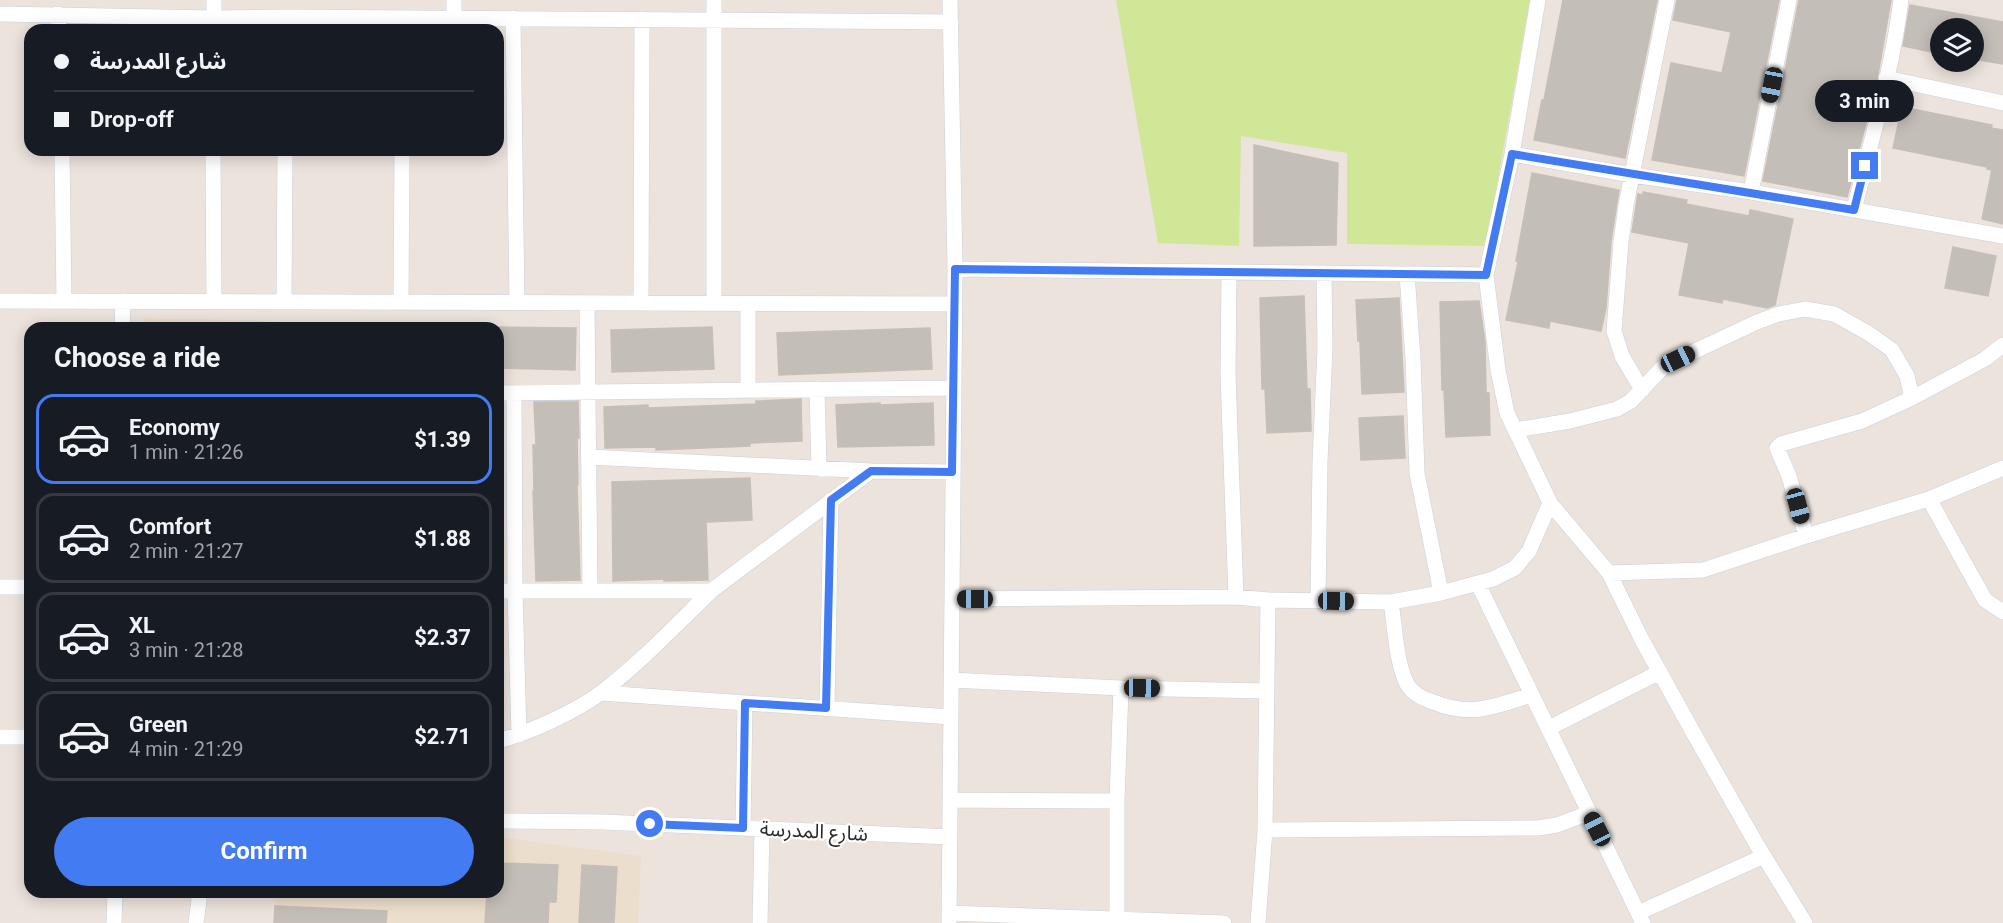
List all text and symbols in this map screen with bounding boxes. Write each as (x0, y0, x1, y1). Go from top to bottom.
map controls (1930, 18, 1984, 72)
button: layers (1930, 18, 1984, 72)
text: شارع المدرسة (90, 49, 226, 74)
car (1760, 66, 1784, 104)
callout: 3 min (1816, 79, 1914, 121)
text: 3 min (1839, 89, 1890, 113)
text: Drop-off (90, 107, 174, 132)
route end (1851, 152, 1878, 179)
text: Choose a ride (54, 342, 220, 374)
car (1658, 343, 1698, 375)
icon: car (57, 412, 111, 466)
text: Economy (129, 415, 220, 440)
text: $1.39 (414, 427, 471, 452)
text: 1 min · 21:26 (129, 440, 244, 464)
car (1785, 486, 1811, 526)
icon: car (57, 511, 111, 565)
text: Comfort (129, 514, 211, 539)
text: $1.88 (414, 526, 471, 551)
text: 2 min · 21:27 (129, 539, 244, 563)
car (957, 590, 993, 608)
car (1318, 592, 1354, 610)
icon: car (57, 610, 111, 664)
text: XL (129, 613, 155, 638)
text: $2.37 (414, 625, 471, 650)
text: 3 min · 21:28 (129, 638, 244, 662)
car (1124, 679, 1160, 697)
icon: car (57, 709, 111, 763)
text: Green (129, 712, 188, 737)
text: $2.71 (414, 724, 471, 749)
text: 4 min · 21:29 (129, 737, 244, 761)
car (1581, 809, 1613, 849)
route start (636, 810, 663, 837)
street label: شارع المدرسة (759, 816, 869, 849)
button: Confirm (54, 817, 474, 886)

